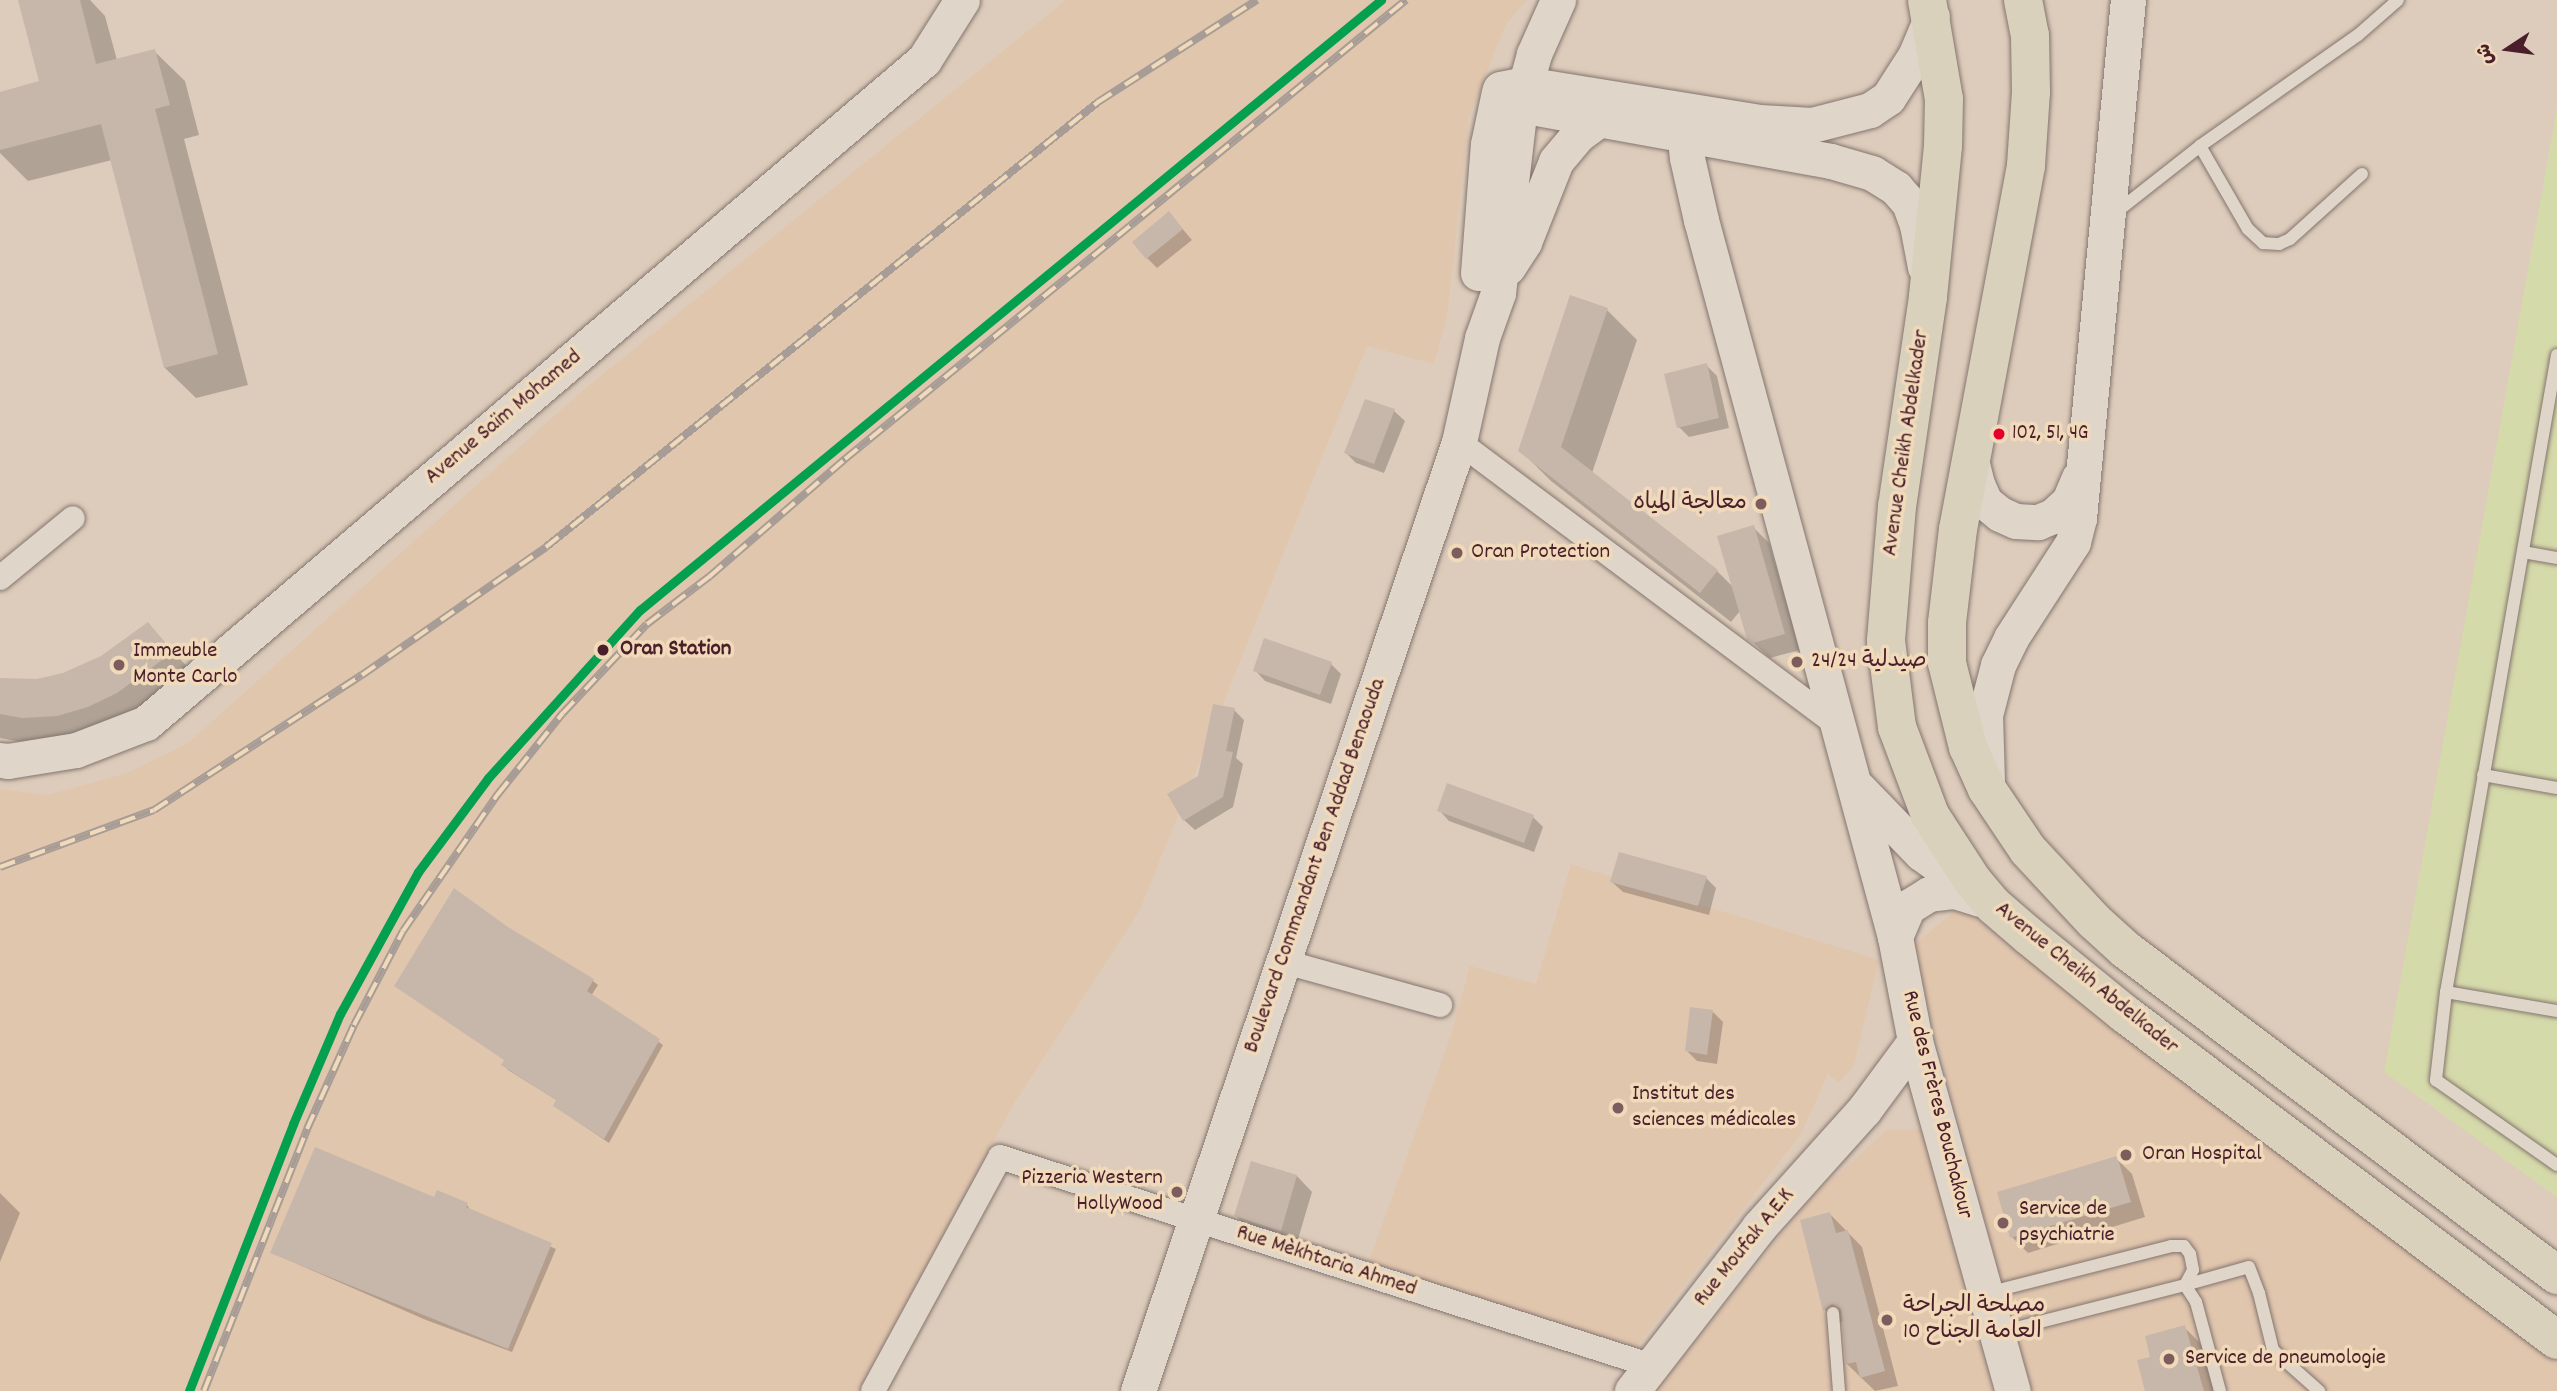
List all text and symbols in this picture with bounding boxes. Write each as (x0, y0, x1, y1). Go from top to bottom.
north arrow (2473, 14, 2543, 84)
text: ش (2472, 41, 2503, 67)
street label: Avenue Cheikh Abdelkader (1877, 328, 1937, 558)
street label: Avenue Saïm Mohamed (420, 344, 588, 492)
place label: 102, 51, 4G (2012, 421, 2088, 447)
marker: 102, 51, 4G (1992, 427, 2006, 441)
place label: معالجة المياه (1633, 490, 1747, 518)
marker: معالجة المياه (1753, 496, 1769, 512)
place label: Oran Protection (1471, 539, 1610, 567)
marker: Oran Protection (1449, 545, 1465, 561)
place label: Oran Station (620, 636, 731, 664)
place label: Immeuble Monte Carlo (133, 638, 238, 692)
marker: Oran Station (592, 639, 614, 661)
place label: صيدلية 24/24 (1811, 648, 1927, 676)
marker: صيدلية 24/24 (1789, 654, 1805, 670)
marker: Immeuble Monte Carlo (111, 657, 127, 673)
street label: Boulevard Commandant Ben Addad Benaouda (1239, 675, 1393, 1057)
street label: Avenue Cheikh Abdelkader (1989, 896, 2183, 1062)
street label: Rue des Frères Bouchakour (1894, 988, 1978, 1222)
place label: Institut des sciences médicales (1632, 1081, 1796, 1135)
marker: Institut des sciences médicales (1610, 1100, 1626, 1116)
place label: Oran Hospital (2142, 1141, 2262, 1169)
marker: Oran Hospital (2116, 1145, 2136, 1165)
place label: Pizzeria Western HollyWood (1021, 1165, 1163, 1219)
street label: Rue Moufak A.E.K (1689, 1183, 1801, 1313)
marker: Pizzeria Western HollyWood (1169, 1184, 1185, 1200)
place label: Service de psychiatrie (2019, 1196, 2115, 1250)
marker: Service de psychiatrie (1993, 1213, 2013, 1233)
street label: Rue Mèkhtaria Ahmed (1232, 1220, 1420, 1304)
place label: مصلحة الجراحة العامة الجناح 10 (1903, 1293, 2045, 1347)
marker: مصلحة الجراحة العامة الجناح 10 (1877, 1310, 1897, 1330)
place label: Service de pneumologie (2185, 1345, 2386, 1373)
marker: Service de pneumologie (2159, 1349, 2179, 1369)

